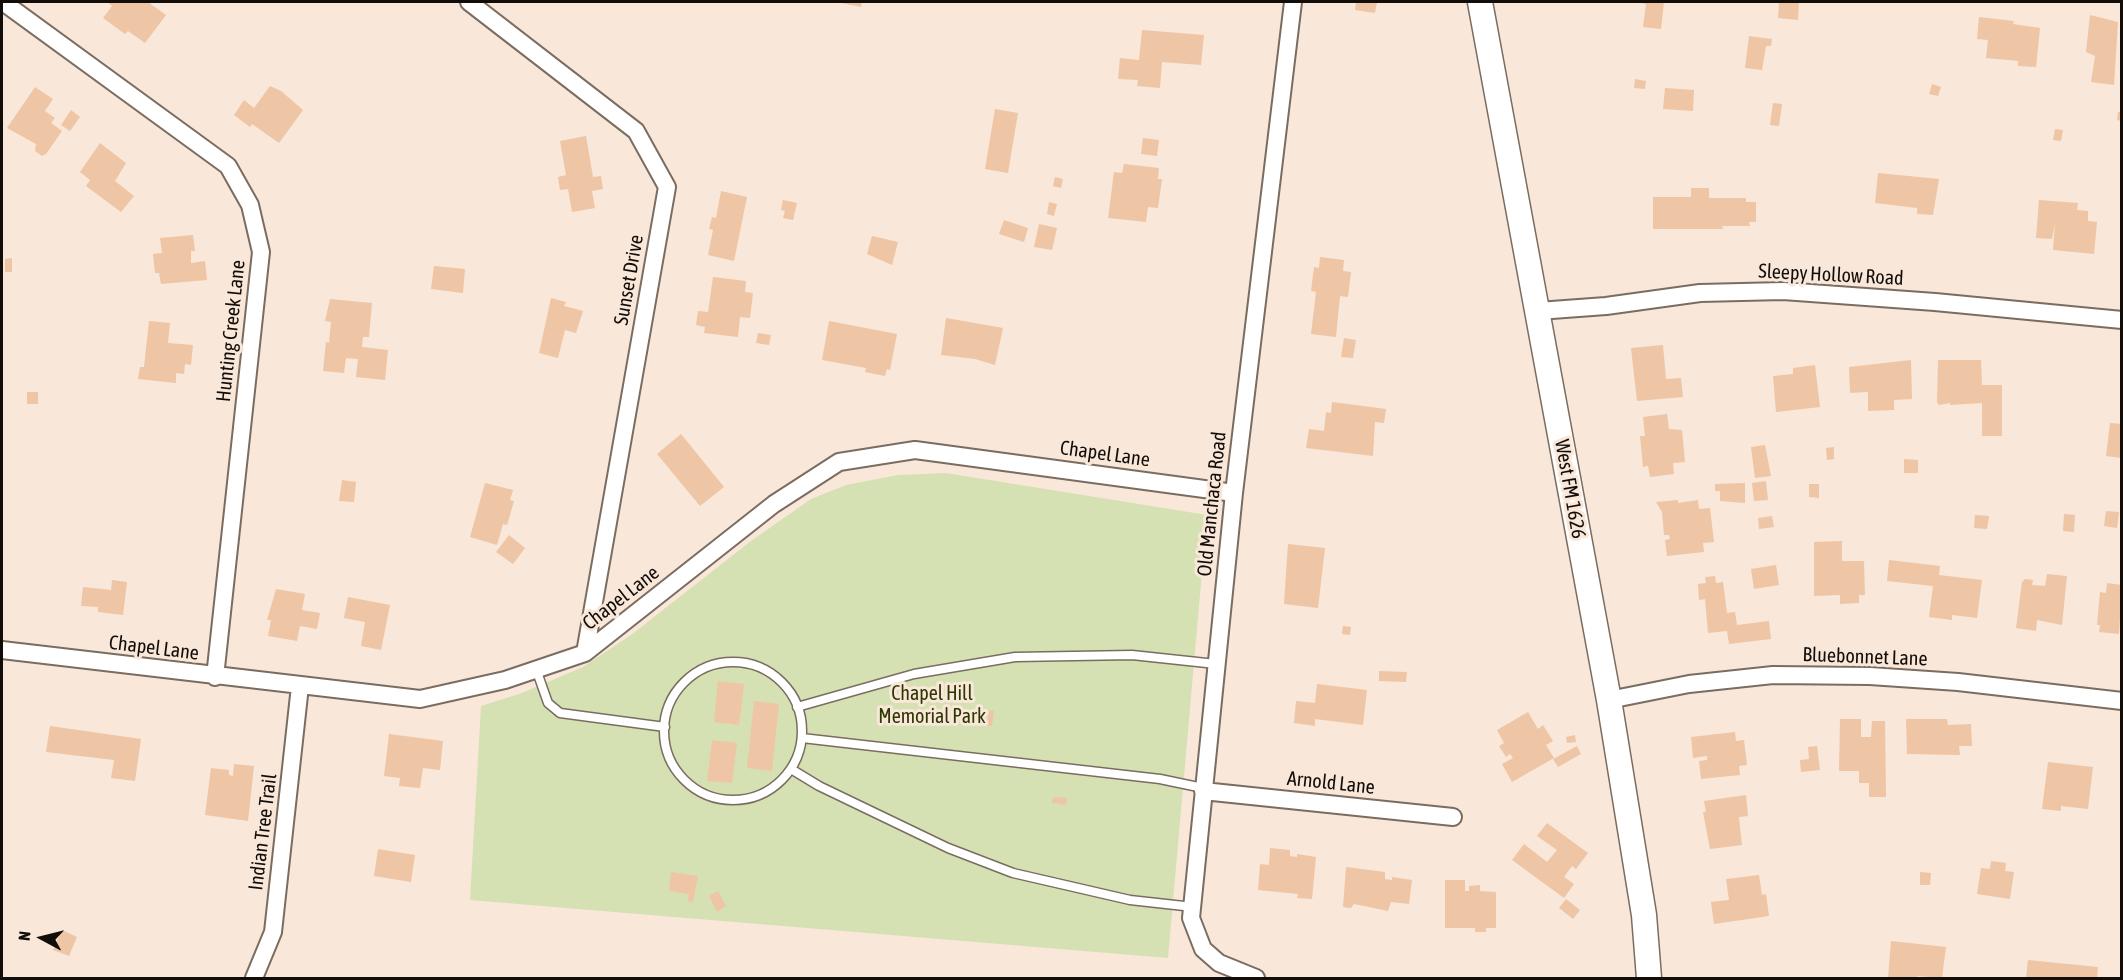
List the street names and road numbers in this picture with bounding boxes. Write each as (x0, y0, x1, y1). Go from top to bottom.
street label: Sunset Drive (609, 233, 649, 327)
street label: Hunting Creek Lane (212, 259, 250, 403)
street label: Sleepy Hollow Road (1758, 259, 1904, 291)
street label: Old Manchaca Road (1192, 430, 1232, 578)
street label: Chapel Lane (1059, 436, 1151, 472)
street label: West FM 1626 (1549, 438, 1591, 540)
street label: Chapel Lane (578, 561, 664, 635)
street label: Chapel Lane (108, 631, 200, 665)
street label: Bluebonnet Lane (1802, 643, 1928, 671)
street label: Arnold Lane (1286, 766, 1376, 800)
street label: Indian Tree Trail (244, 772, 282, 892)

